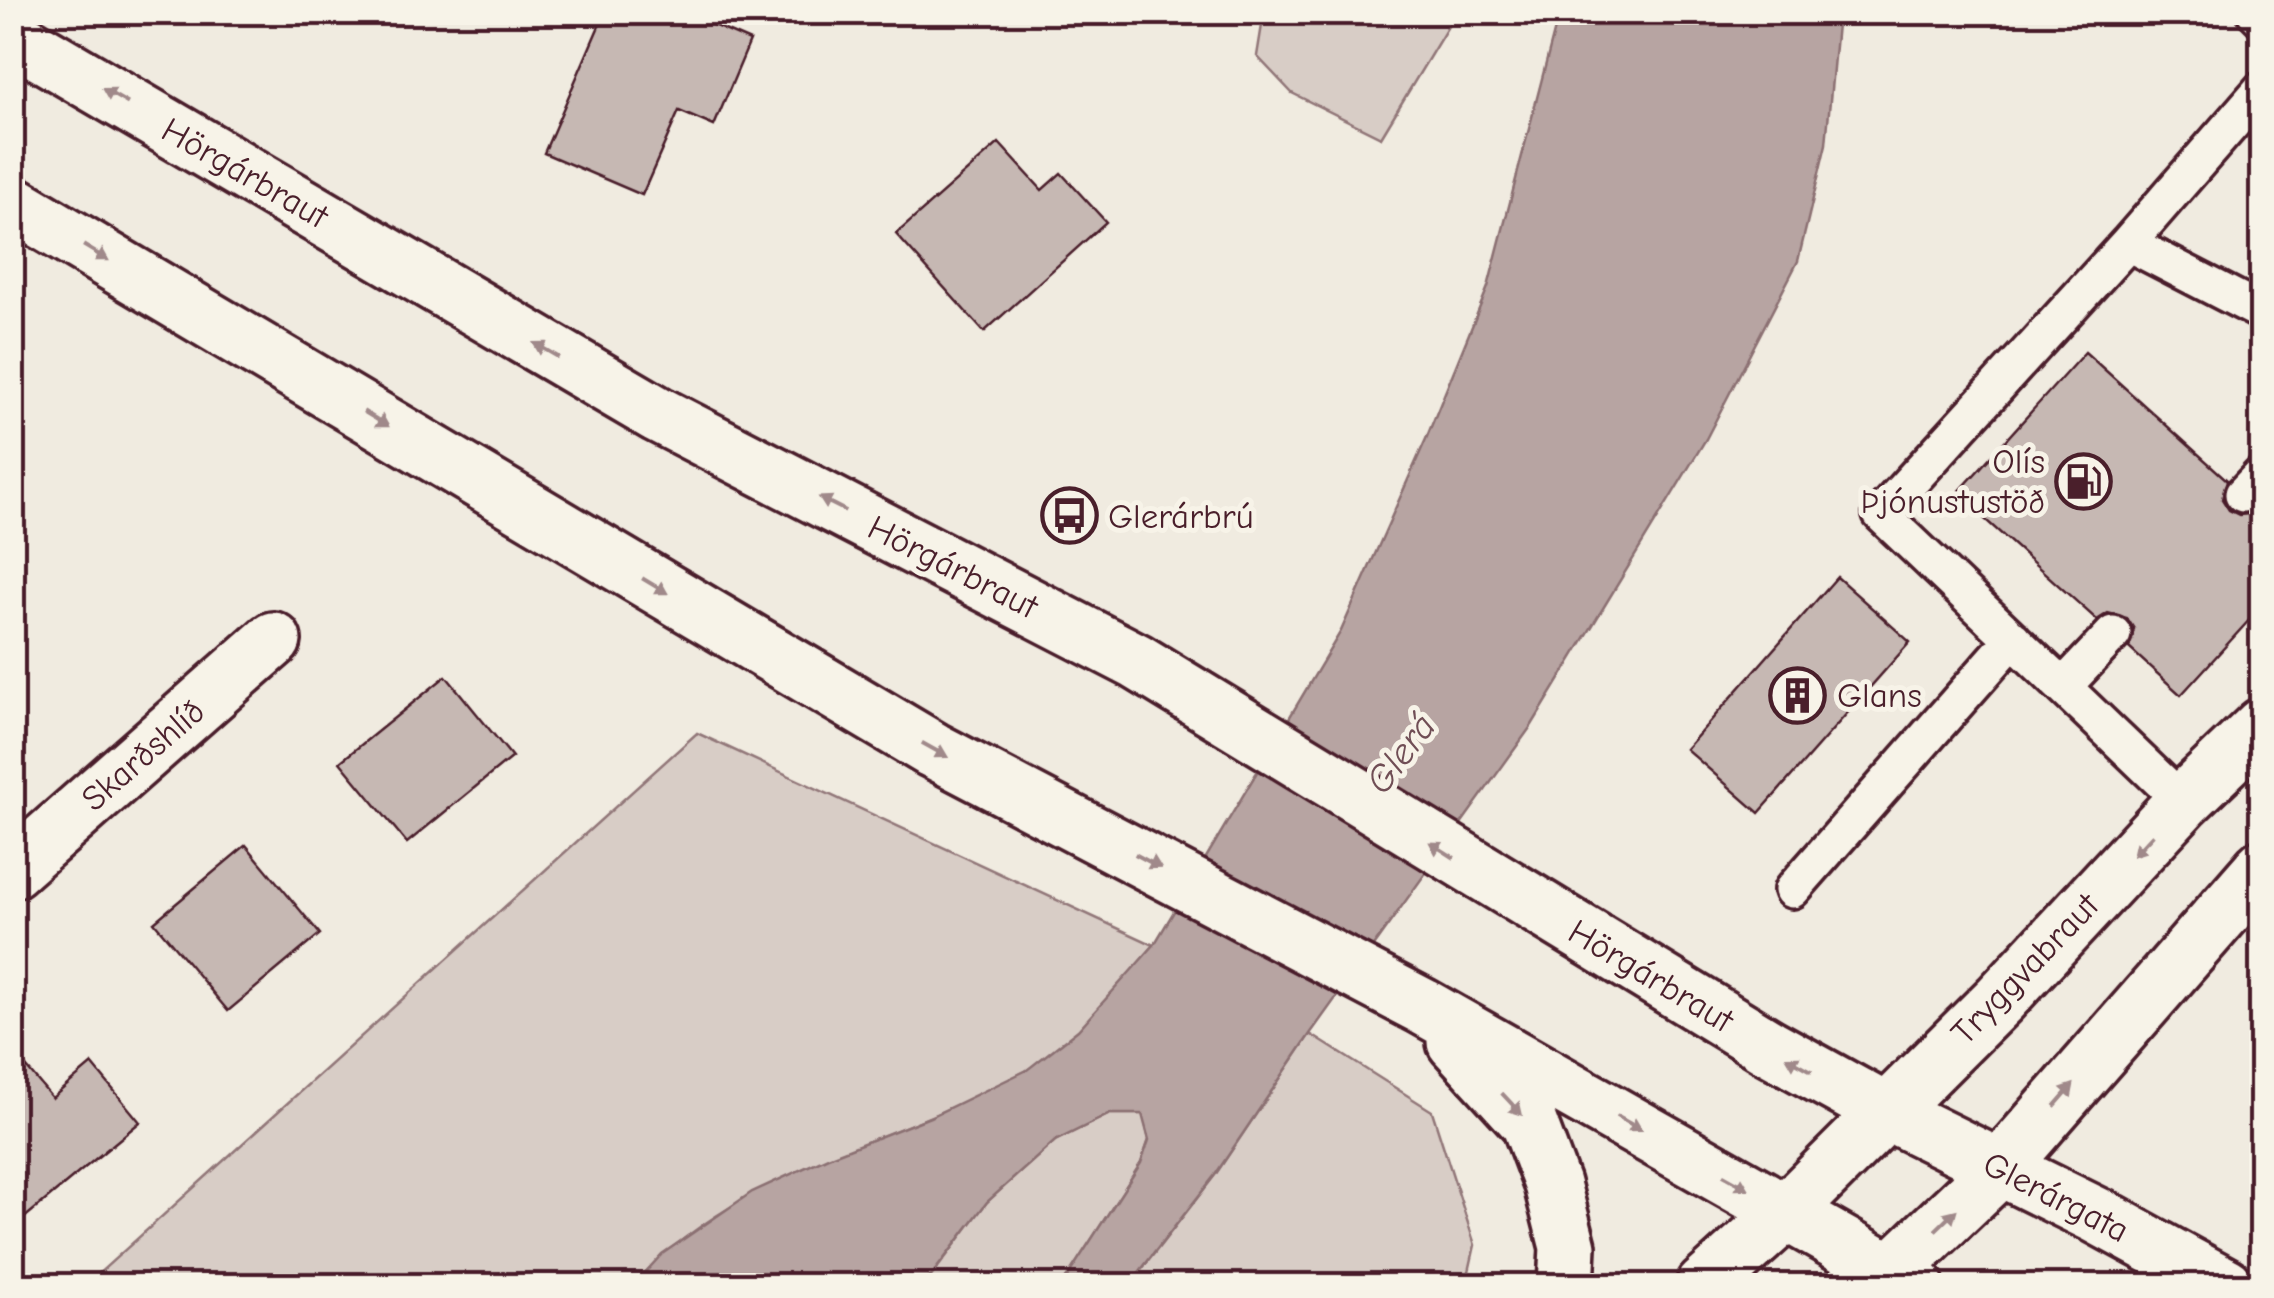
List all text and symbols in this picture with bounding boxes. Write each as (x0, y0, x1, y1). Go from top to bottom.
one-way arrow (101, 88, 129, 106)
street label: Hörgárbraut (155, 109, 336, 238)
one-way arrow (82, 244, 110, 261)
one-way arrow (532, 341, 560, 359)
one-way arrow (361, 410, 390, 427)
place label: Olís Þjónustustöð (1861, 441, 2045, 522)
fuel station icon: Olís Þjónustustöð (2054, 451, 2114, 511)
bus stop icon: Glerárbrú (1039, 486, 1099, 546)
one-way arrow (818, 496, 847, 513)
place label: Glerárbrú (1108, 496, 1254, 537)
street label: Hörgárbraut (861, 507, 1046, 628)
one-way arrow (641, 576, 669, 594)
building icon: Glans (1768, 665, 1828, 725)
place label: Glans (1837, 675, 1922, 716)
street label: Skarðshlíð (73, 691, 213, 819)
water label: Glerá (1357, 706, 1445, 802)
one-way arrow (920, 742, 949, 759)
one-way arrow (2133, 832, 2155, 857)
one-way arrow (1428, 842, 1456, 859)
one-way arrow (1134, 852, 1163, 869)
street label: Tryggvabraut (1943, 884, 2108, 1053)
street label: Hörgárbraut (1561, 911, 1742, 1042)
one-way arrow (1785, 1055, 1814, 1072)
one-way arrow (2053, 1083, 2075, 1108)
one-way arrow (1500, 1092, 1523, 1116)
one-way arrow (1615, 1113, 1643, 1131)
street label: Glerárgata (1976, 1143, 2136, 1251)
one-way arrow (1722, 1173, 1750, 1190)
one-way arrow (1933, 1209, 1957, 1232)

